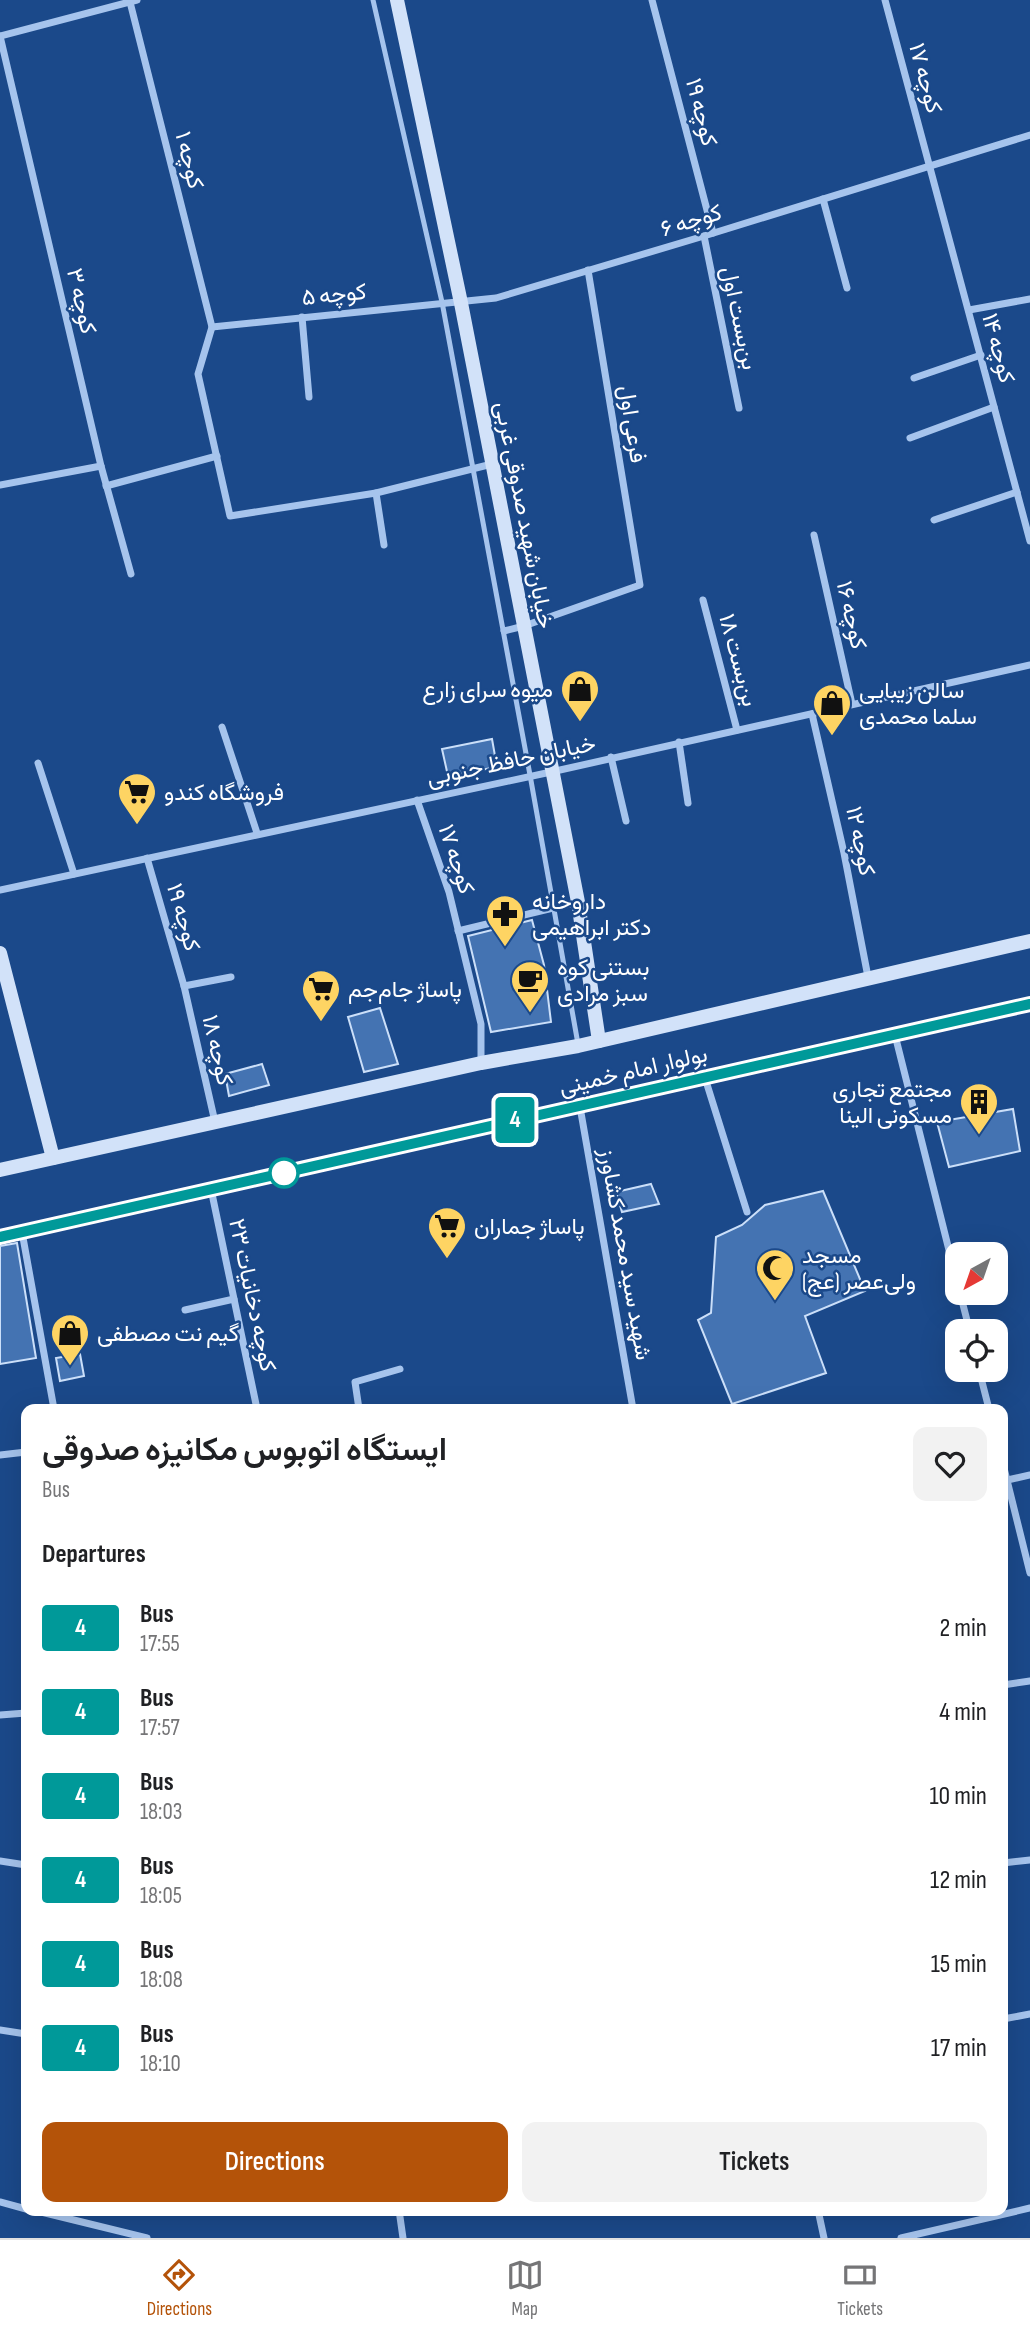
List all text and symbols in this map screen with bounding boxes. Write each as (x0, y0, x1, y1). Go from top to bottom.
street label: کوچه ۱۷ (901, 40, 948, 117)
street label: کوچه ۱۹ (678, 75, 723, 149)
street label: کوچه ۱ (167, 129, 210, 192)
street label: کوچه ۶ (657, 198, 726, 244)
street label: بن‌بست اول (714, 264, 764, 372)
street label: کوچه ۳ (59, 266, 102, 337)
street label: کوچه ۵ (300, 278, 368, 313)
street label: کوچه ۱۴ (974, 310, 1021, 387)
street label: فرعی اول (612, 383, 652, 465)
street label: خیابان شهید صدوقی غربی (488, 399, 560, 631)
street label: کوچه ۱۶ (829, 578, 872, 652)
street label: بن‌بست ۱۸ (712, 611, 764, 710)
shop icon: میوه سرای زارع (559, 668, 601, 723)
place label: میوه سرای زارع (422, 676, 553, 705)
place label: سالن زیبایی سلما محمدی (859, 677, 977, 731)
shop icon: سالن زیبایی سلما محمدی (811, 682, 853, 737)
street label: خیابان حافظ جنوبی (424, 729, 598, 793)
supermarket icon: فروشگاه کندو (116, 771, 158, 826)
place label: فروشگاه کندو (164, 779, 284, 807)
street label: کوچه ۱۲ (838, 804, 881, 879)
street label: کوچه ۱۷ (431, 821, 480, 898)
street label: کوچه ۱۹ (159, 880, 206, 955)
place label: داروخانه دکتر ابراهیمی (532, 888, 651, 942)
pharmacy icon: داروخانه دکتر ابراهیمی (484, 893, 526, 948)
place label: بستنی کوه سبز مرادی (557, 954, 650, 1008)
cafe icon: بستنی کوه سبز مرادی (509, 959, 551, 1014)
supermarket icon: پاساژ جام‌جم (300, 968, 342, 1023)
place label: پاساژ جام‌جم (348, 976, 462, 1005)
street label: کوچه ۱۸ (194, 1012, 239, 1088)
street label: بولوار امام خمینی (556, 1040, 710, 1102)
place label: مجتمع تجاری مسکونی الینا (832, 1076, 952, 1130)
building icon: مجتمع تجاری مسکونی الینا (958, 1081, 1000, 1136)
line badge: 4 (492, 1097, 538, 1143)
text: 4 (509, 1105, 521, 1134)
street label: شهید سید محمد کشاورز (592, 1145, 657, 1362)
unlabelled marker (269, 1158, 299, 1188)
supermarket icon: پاساژ جماران (426, 1205, 468, 1260)
place label: پاساژ جماران (474, 1213, 585, 1242)
street label: کوچه دخانیات ۲۳ (221, 1216, 282, 1375)
place label: مسجد ولی‌عصر (عج) (802, 1242, 916, 1297)
north arrow (945, 1242, 1008, 1306)
map controls (945, 1242, 1008, 1382)
mosque icon: مسجد ولی‌عصر (عج) (754, 1247, 796, 1302)
shop icon: گیم نت مصطفی (49, 1312, 91, 1367)
button: locate (945, 1319, 1008, 1382)
place label: گیم نت مصطفی (97, 1320, 239, 1348)
button: heart (913, 1427, 987, 1501)
text: ایستگاه اتوبوس مکانیزه صدوقی (42, 1430, 447, 1470)
text: Bus (42, 1476, 70, 1504)
text: Departures (42, 1539, 146, 1570)
text: Bus (140, 1599, 174, 1630)
text: 4 (75, 1613, 86, 1642)
text: 2 min (939, 1613, 987, 1644)
text: 17:55 (140, 1630, 180, 1658)
text: Bus (140, 1683, 174, 1714)
text: 4 (75, 1697, 86, 1726)
text: 4 min (939, 1697, 987, 1728)
text: 17:57 (140, 1714, 180, 1742)
text: Bus (140, 1767, 174, 1798)
text: 4 (75, 1781, 86, 1810)
text: 10 min (930, 1781, 987, 1812)
text: 18:03 (140, 1798, 182, 1826)
text: Bus (140, 1851, 174, 1882)
text: 4 (75, 1865, 86, 1894)
text: 12 min (930, 1865, 987, 1896)
text: 18:05 (140, 1882, 182, 1910)
text: Bus (140, 1935, 174, 1966)
text: 4 (75, 1949, 86, 1978)
text: 15 min (931, 1949, 987, 1980)
text: 18:08 (140, 1966, 183, 1994)
text: Bus (140, 2019, 174, 2050)
text: 4 (75, 2033, 86, 2062)
text: 17 min (931, 2033, 987, 2064)
text: 18:10 (140, 2050, 181, 2078)
button: Directions (42, 2122, 508, 2202)
button: Tickets (522, 2122, 987, 2202)
tab: Directions (147, 2256, 212, 2321)
tab: Map (506, 2256, 544, 2321)
tab: Tickets (837, 2256, 883, 2321)

